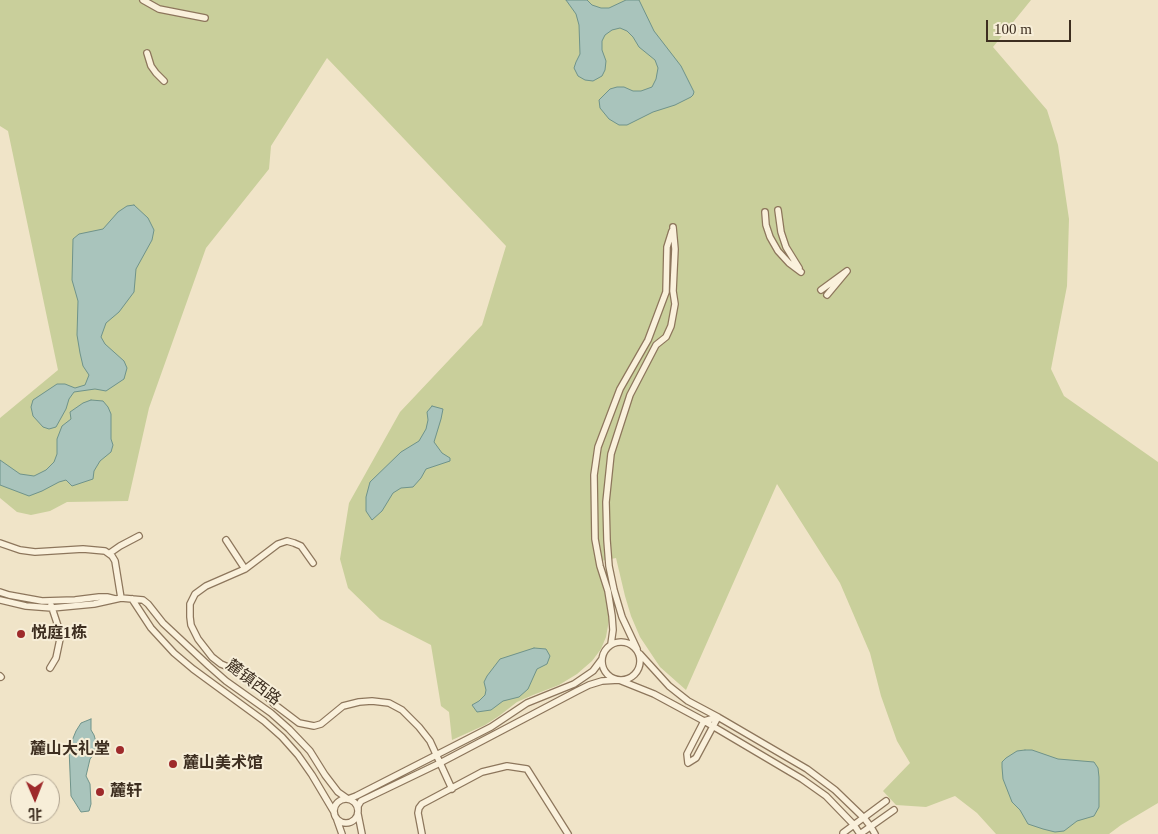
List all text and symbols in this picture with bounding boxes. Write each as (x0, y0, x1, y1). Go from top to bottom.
scale bar (988, 10, 1073, 42)
text: 100 m (994, 21, 1032, 37)
place label: 悦庭1栋 (31, 624, 87, 644)
marker: 悦庭1栋 (15, 628, 27, 640)
street label: 麓镇西路 (222, 656, 284, 710)
place label: 麓山大礼堂 (30, 740, 110, 760)
marker: 麓山大礼堂 (114, 744, 126, 756)
place label: 麓山美术馆 (183, 754, 263, 774)
marker: 麓山美术馆 (167, 758, 179, 770)
north arrow (10, 774, 60, 824)
place label: 麓轩 (110, 782, 142, 802)
marker: 麓轩 (94, 786, 106, 798)
text: 北 (28, 806, 42, 821)

